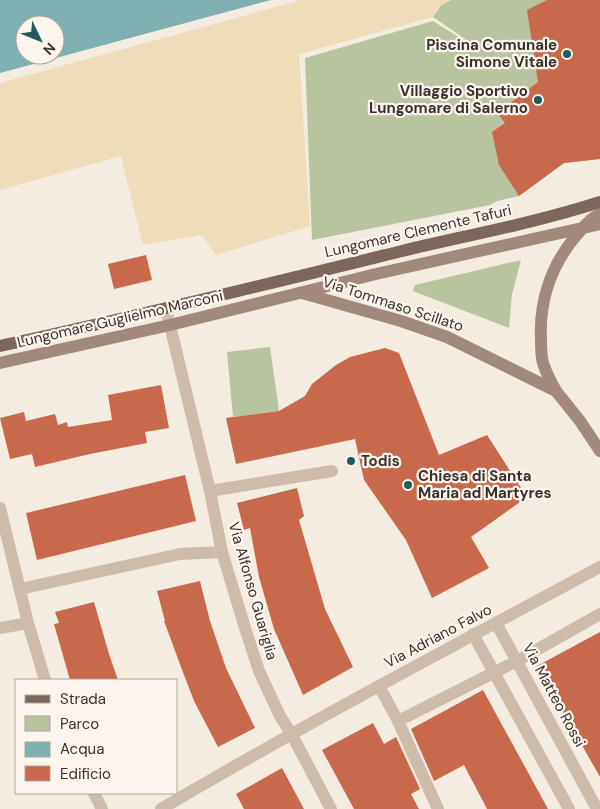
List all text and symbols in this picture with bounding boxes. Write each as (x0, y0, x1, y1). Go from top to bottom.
north arrow (15, 15, 65, 65)
place label: Piscina Comunale Simone Vitale (426, 35, 557, 72)
text: N (39, 39, 60, 59)
marker: Piscina Comunale Simone Vitale (561, 48, 573, 60)
place label: Villaggio Sportivo Lungomare di Salerno (369, 81, 528, 118)
marker: Villaggio Sportivo Lungomare di Salerno (532, 94, 544, 106)
street label: Lungomare Clemente Tafuri (323, 200, 513, 262)
street label: Via Tommaso Scillato (320, 272, 466, 336)
street label: Lungomare Guglielmo Marconi (15, 286, 225, 352)
place label: Todis (361, 451, 400, 471)
marker: Todis (345, 455, 357, 467)
place label: Chiesa di Santa Maria ad Martyres (418, 466, 552, 503)
marker: Chiesa di Santa Maria ad Martyres (402, 479, 414, 491)
street label: Via Alfonso Guariglia (224, 520, 282, 662)
street label: Via Adriano Falvo (381, 599, 495, 673)
street label: Via Matteo Rossi (518, 639, 590, 751)
legend (15, 679, 178, 794)
text: Strada (60, 689, 106, 709)
text: Parco (60, 714, 99, 734)
text: Acqua (60, 739, 104, 759)
text: Edificio (60, 764, 111, 784)

